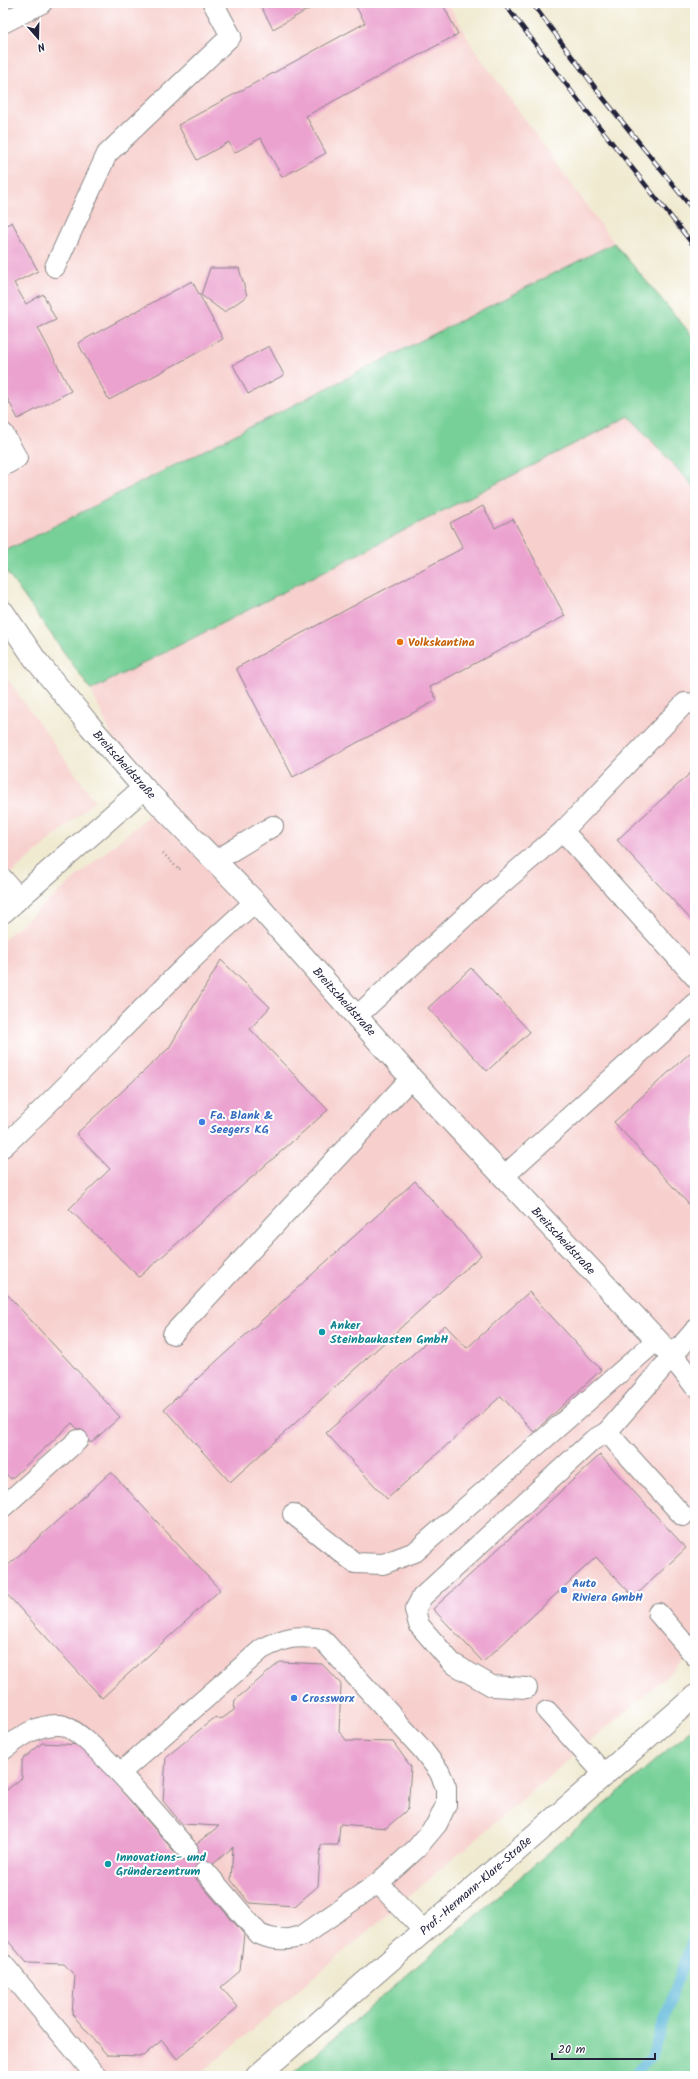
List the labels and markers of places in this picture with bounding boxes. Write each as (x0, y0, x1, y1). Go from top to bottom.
place label: Volkskantina (408, 633, 475, 652)
marker: Volkskantina (395, 637, 405, 647)
place label: Fa. Blank & Seegers KG (210, 1106, 274, 1139)
marker: Fa. Blank & Seegers KG (197, 1117, 207, 1127)
place label: Anker Steinbaukasten GmbH (330, 1316, 448, 1349)
marker: Anker Steinbaukasten GmbH (317, 1327, 327, 1337)
place label: Auto Riviera GmbH (572, 1574, 643, 1607)
marker: Auto Riviera GmbH (559, 1585, 569, 1595)
place label: Crossworx (302, 1689, 355, 1708)
marker: Crossworx (289, 1693, 299, 1703)
place label: Innovations- und Gründerzentrum (116, 1848, 206, 1881)
marker: Innovations- und Gründerzentrum (103, 1859, 113, 1869)

